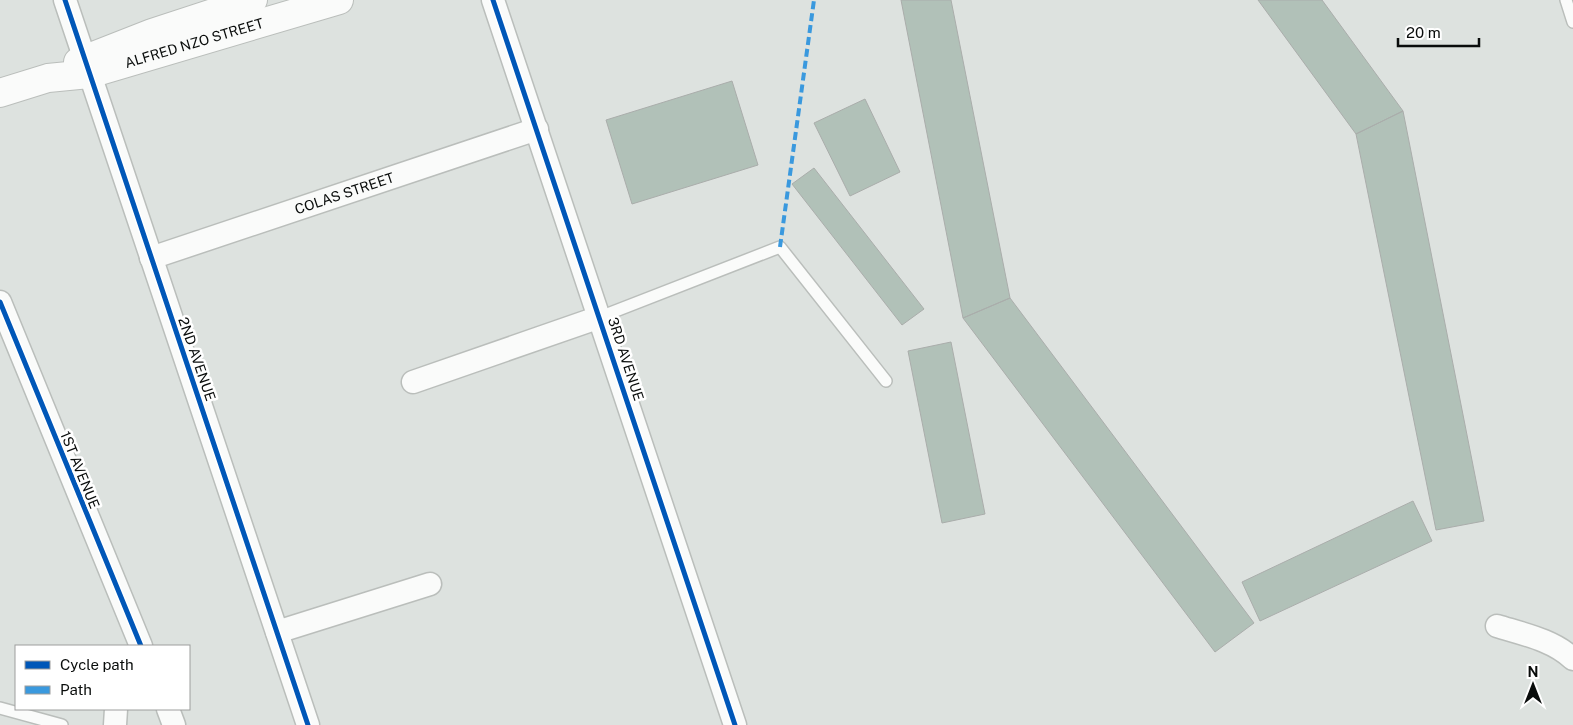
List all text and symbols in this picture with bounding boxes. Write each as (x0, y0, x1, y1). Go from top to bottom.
street label: ALFRED NZO STREET (123, 15, 265, 71)
scale bar (1398, 15, 1479, 47)
text: 20 m (1406, 24, 1441, 41)
street label: COLAS STREET (293, 169, 396, 217)
street label: 2ND AVENUE (175, 315, 219, 403)
street label: 3RD AVENUE (605, 315, 647, 403)
street label: 1ST AVENUE (57, 429, 103, 511)
legend (15, 645, 190, 710)
text: Cycle path (60, 656, 134, 673)
north arrow (1508, 660, 1558, 710)
text: N (1528, 664, 1538, 680)
text: Path (60, 681, 92, 698)

